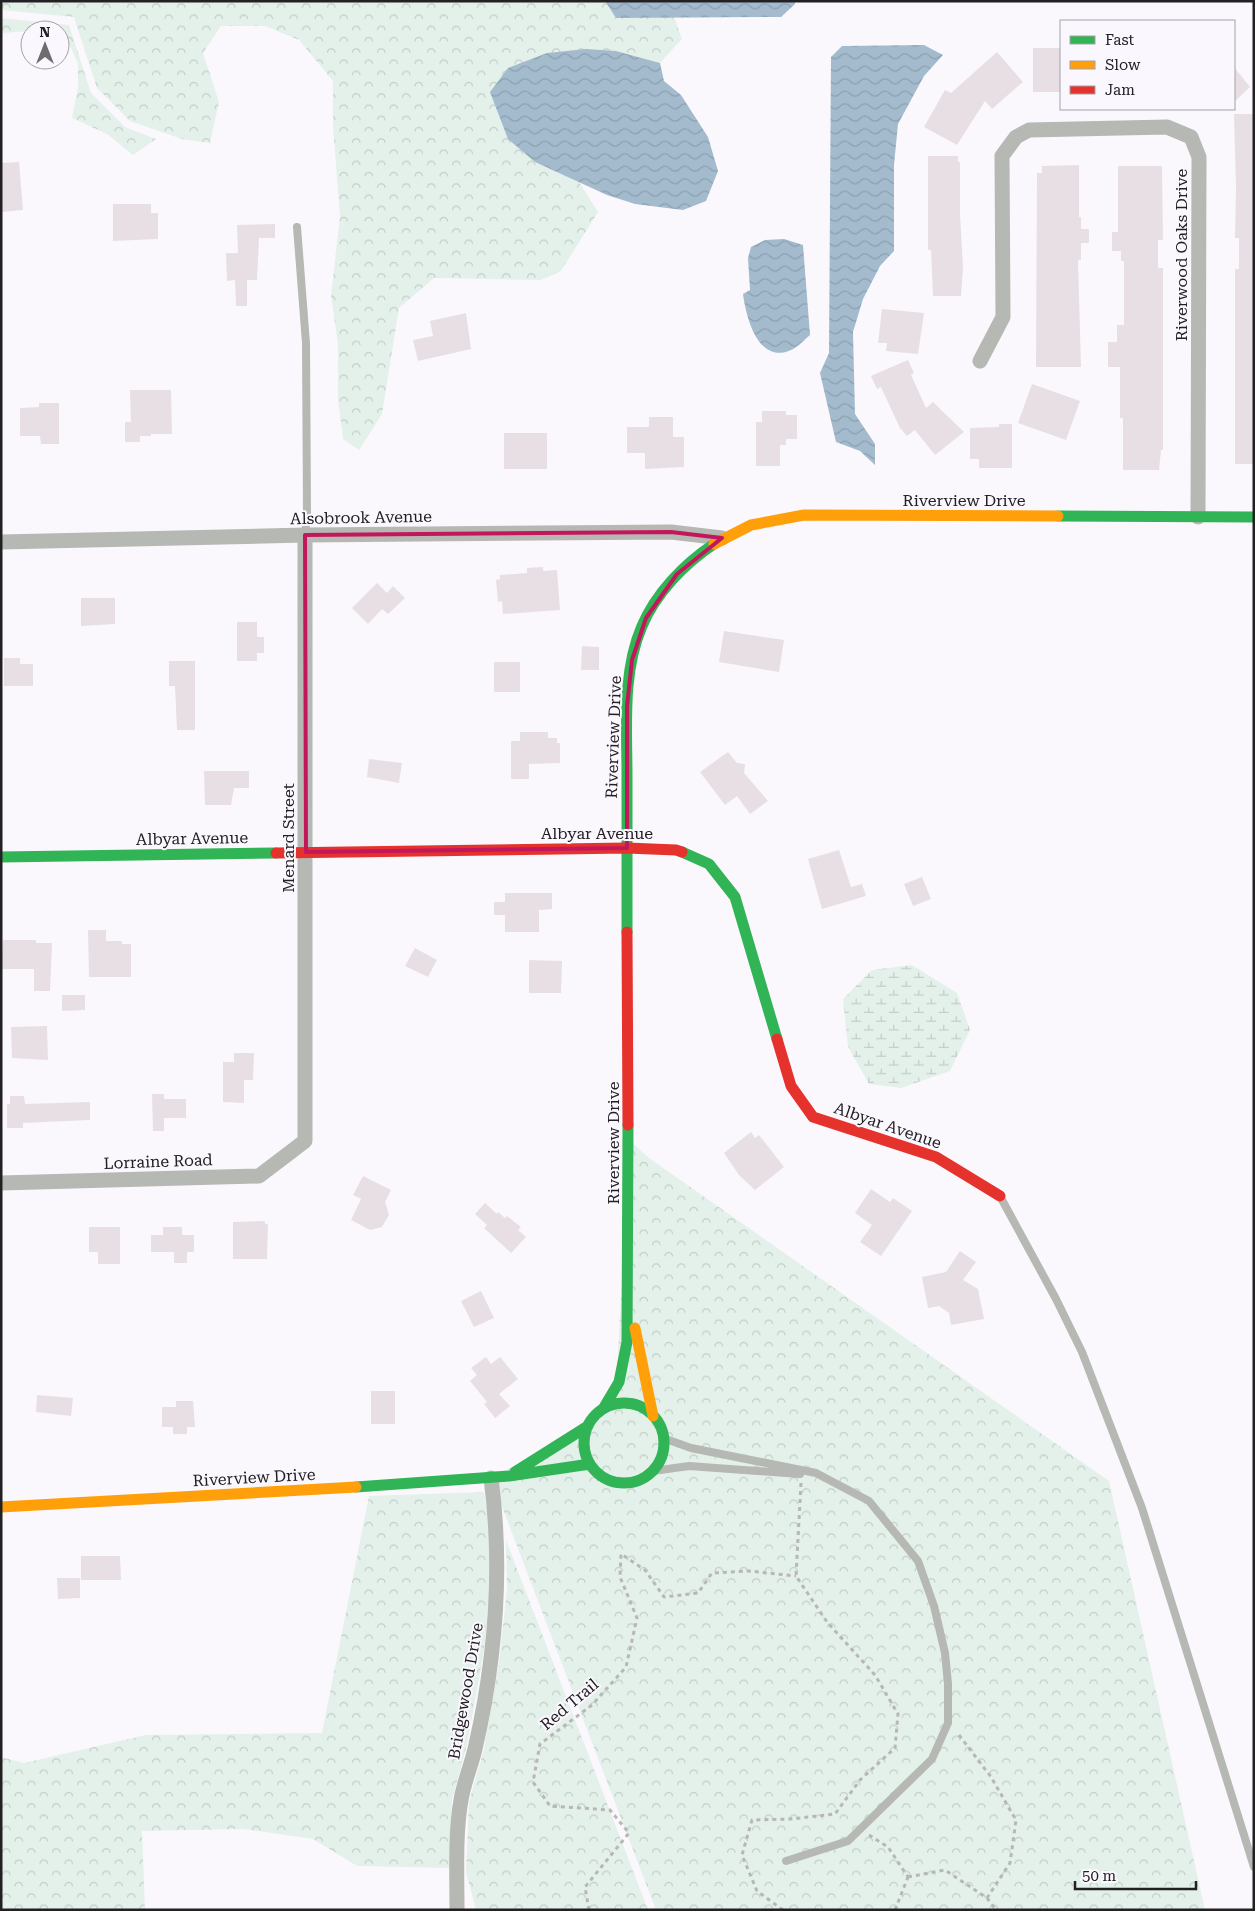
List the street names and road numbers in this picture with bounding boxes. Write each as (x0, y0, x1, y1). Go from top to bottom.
street label: Riverwood Oaks Drive (1172, 169, 1191, 341)
street label: Riverview Drive (903, 491, 1026, 510)
street label: Alsobrook Avenue (290, 507, 432, 528)
street label: Riverview Drive (602, 675, 625, 799)
street label: Menard Street (279, 783, 298, 893)
street label: Albyar Avenue (541, 824, 653, 843)
street label: Albyar Avenue (136, 828, 248, 849)
street label: Riverview Drive (604, 1081, 623, 1204)
street label: Albyar Avenue (832, 1098, 944, 1153)
street label: Lorraine Road (103, 1150, 213, 1173)
street label: Riverview Drive (192, 1465, 316, 1490)
street label: Bridgewood Drive (444, 1621, 487, 1761)
street label: Red Trail (537, 1675, 602, 1734)

